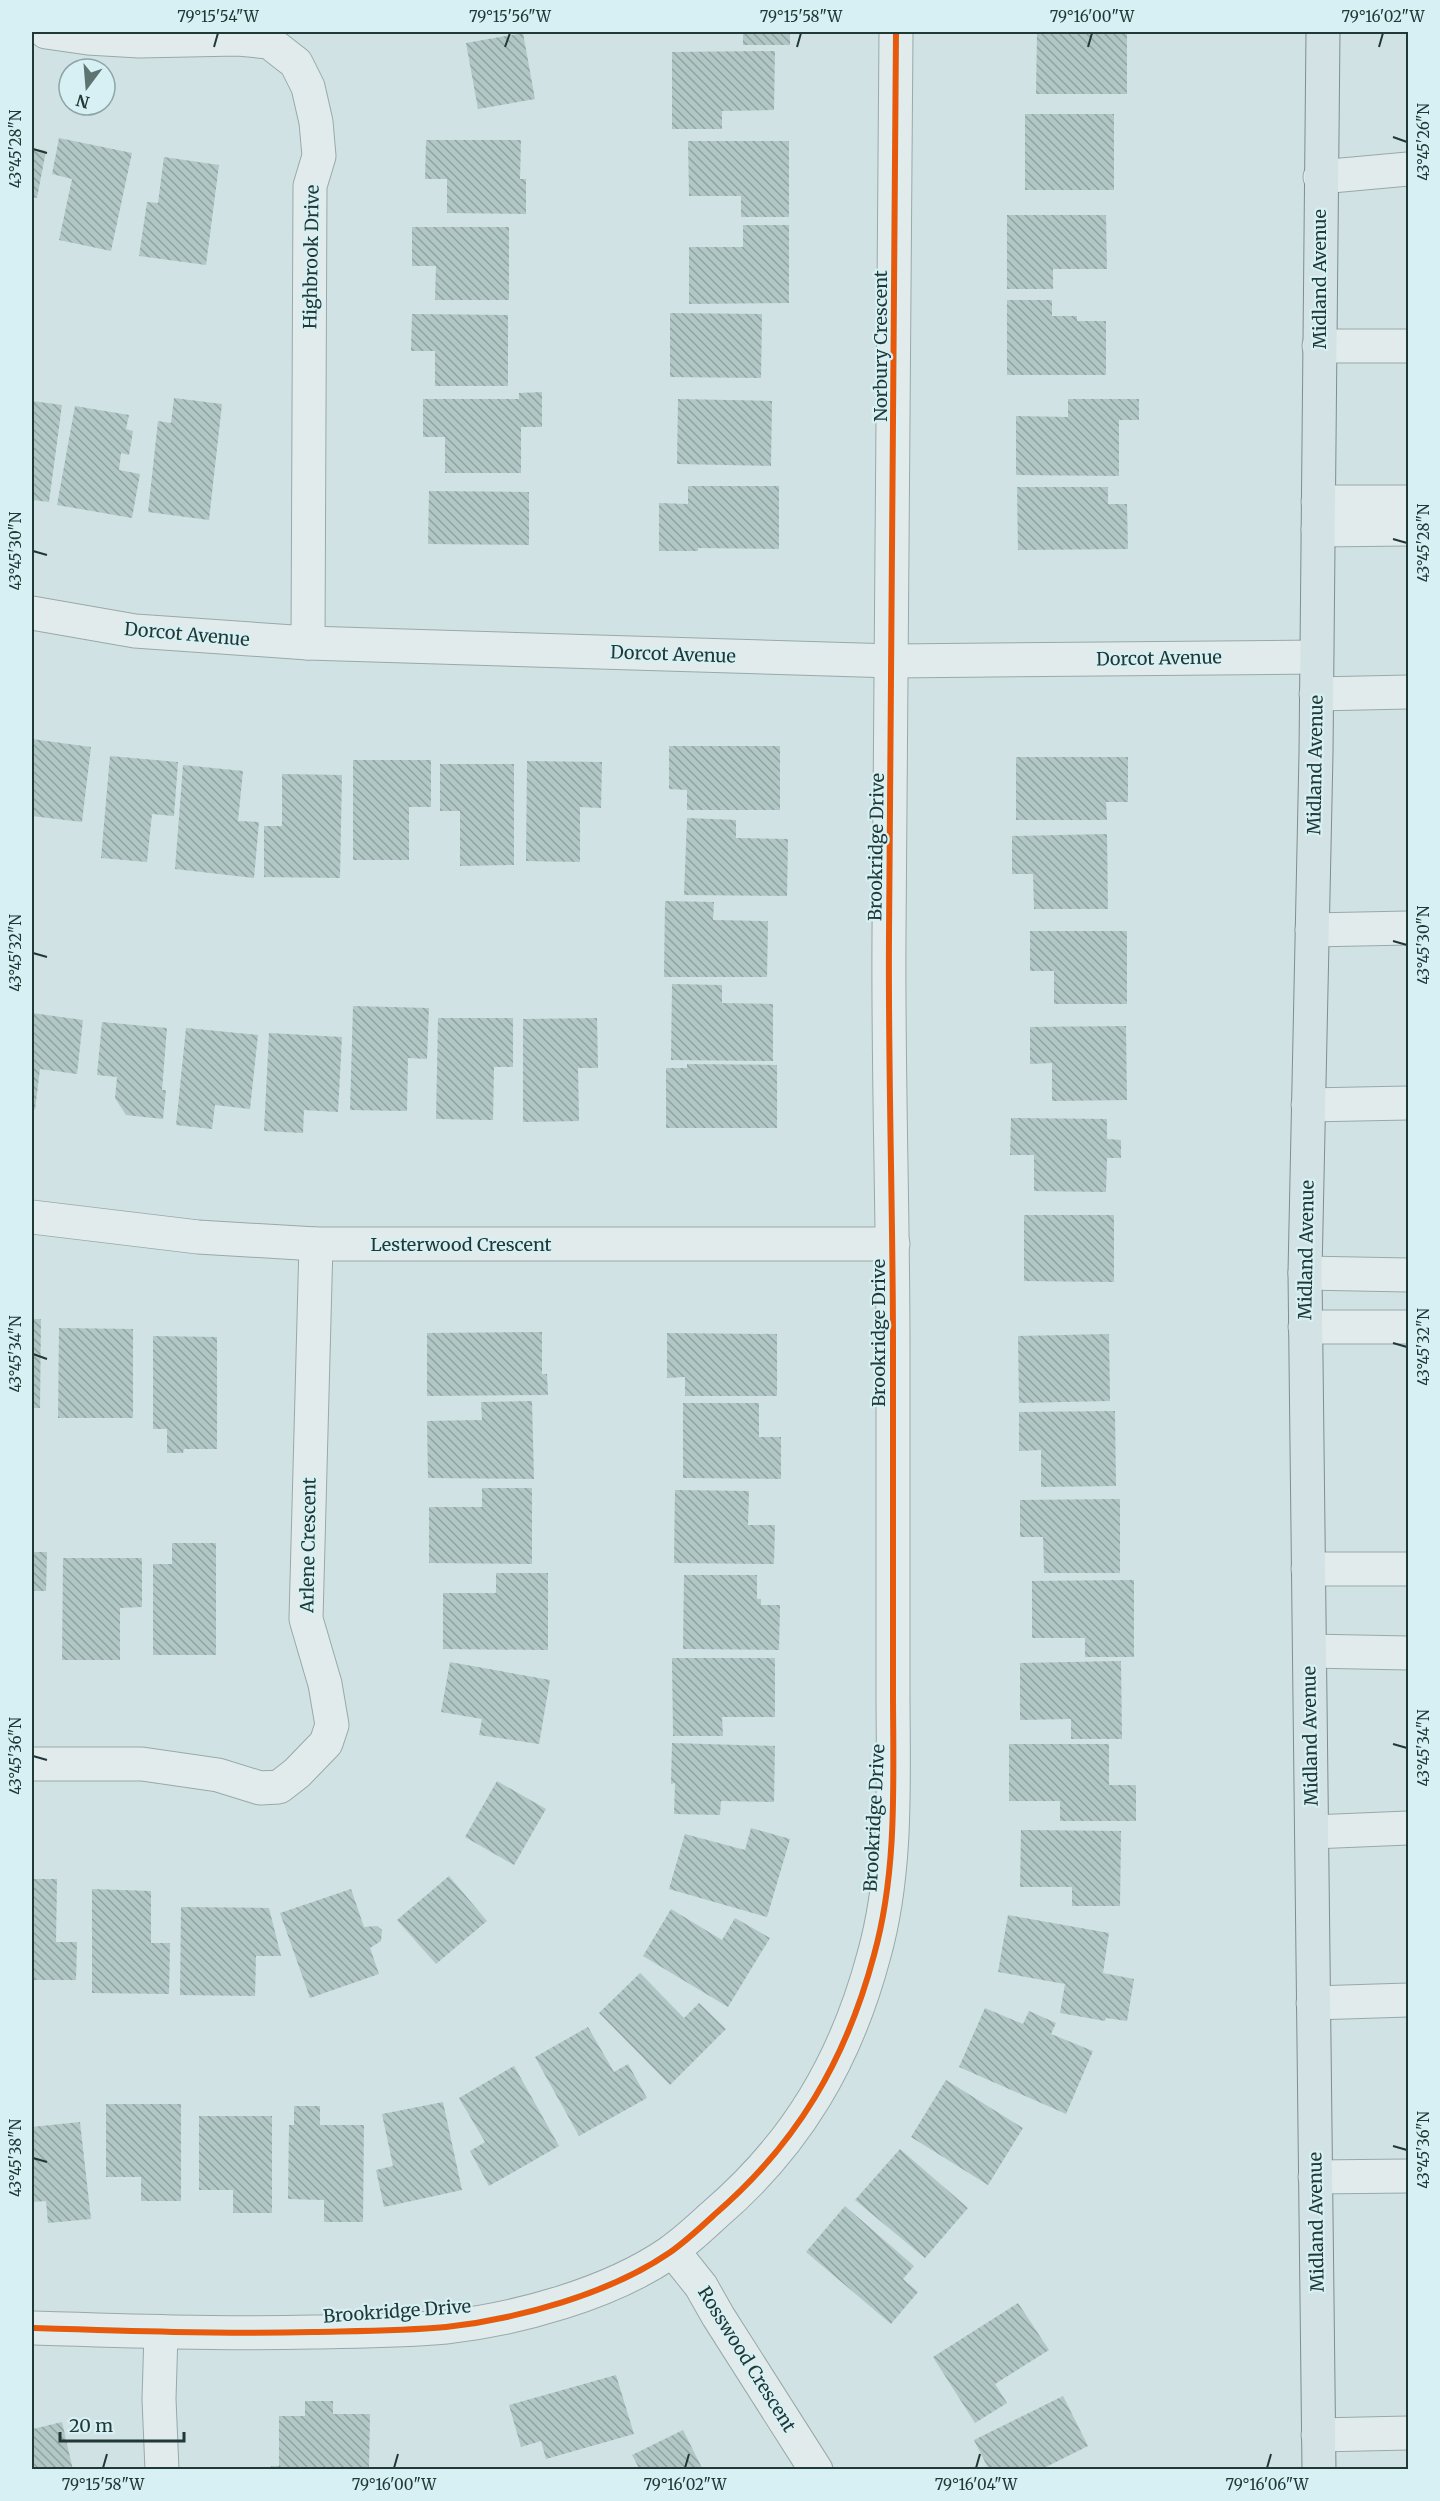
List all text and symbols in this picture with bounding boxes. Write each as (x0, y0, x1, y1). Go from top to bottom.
text: 79°15'54"W (177, 7, 260, 26)
text: 79°15'56"W (469, 7, 552, 26)
text: 79°15'58"W (760, 7, 843, 26)
text: 79°16'00"W (1050, 7, 1135, 26)
text: 79°16'02"W (1342, 7, 1425, 26)
north arrow (57, 57, 117, 117)
text: N (74, 90, 92, 113)
text: 43°45'26"N (1414, 103, 1433, 181)
text: 43°45'28"N (6, 109, 25, 188)
street label: Highbrook Drive (298, 185, 324, 329)
street label: Midland Avenue (1308, 209, 1331, 349)
street label: Norbury Crescent (869, 270, 892, 422)
text: 43°45'28"N (1414, 503, 1433, 582)
text: 43°45'30"N (6, 511, 25, 590)
street label: Dorcot Avenue (123, 617, 251, 651)
street label: Dorcot Avenue (610, 640, 736, 668)
street label: Dorcot Avenue (1096, 645, 1222, 671)
street label: Midland Avenue (1302, 695, 1328, 835)
street label: Brookridge Drive (863, 773, 889, 921)
text: 43°45'30"N (1414, 905, 1433, 984)
text: 43°45'32"N (6, 914, 25, 992)
street label: Midland Avenue (1293, 1180, 1319, 1320)
street label: Lesterwood Crescent (370, 1233, 552, 1256)
street label: Brookridge Drive (867, 1259, 890, 1407)
text: 43°45'32"N (1414, 1308, 1433, 1386)
text: 43°45'34"N (6, 1315, 25, 1393)
street label: Arlene Crescent (295, 1477, 321, 1614)
street label: Midland Avenue (1297, 1666, 1323, 1806)
text: 43°45'34"N (1414, 1709, 1433, 1787)
text: 43°45'36"N (6, 1717, 25, 1795)
street label: Brookridge Drive (859, 1743, 889, 1893)
text: 43°45'36"N (1414, 2111, 1433, 2189)
text: 43°45'38"N (6, 2119, 25, 2197)
street label: Midland Avenue (1303, 2152, 1329, 2292)
street label: Rosswood Crescent (693, 2282, 801, 2436)
street label: Brookridge Drive (322, 2294, 472, 2328)
scale bar (60, 2405, 184, 2443)
text: 20 m (69, 2414, 113, 2437)
text: 79°15'58"W (62, 2475, 145, 2494)
text: 79°16'00"W (352, 2475, 437, 2494)
text: 79°16'02"W (644, 2475, 727, 2494)
text: 79°16'04"W (935, 2475, 1018, 2494)
text: 79°16'06"W (1226, 2475, 1310, 2494)

